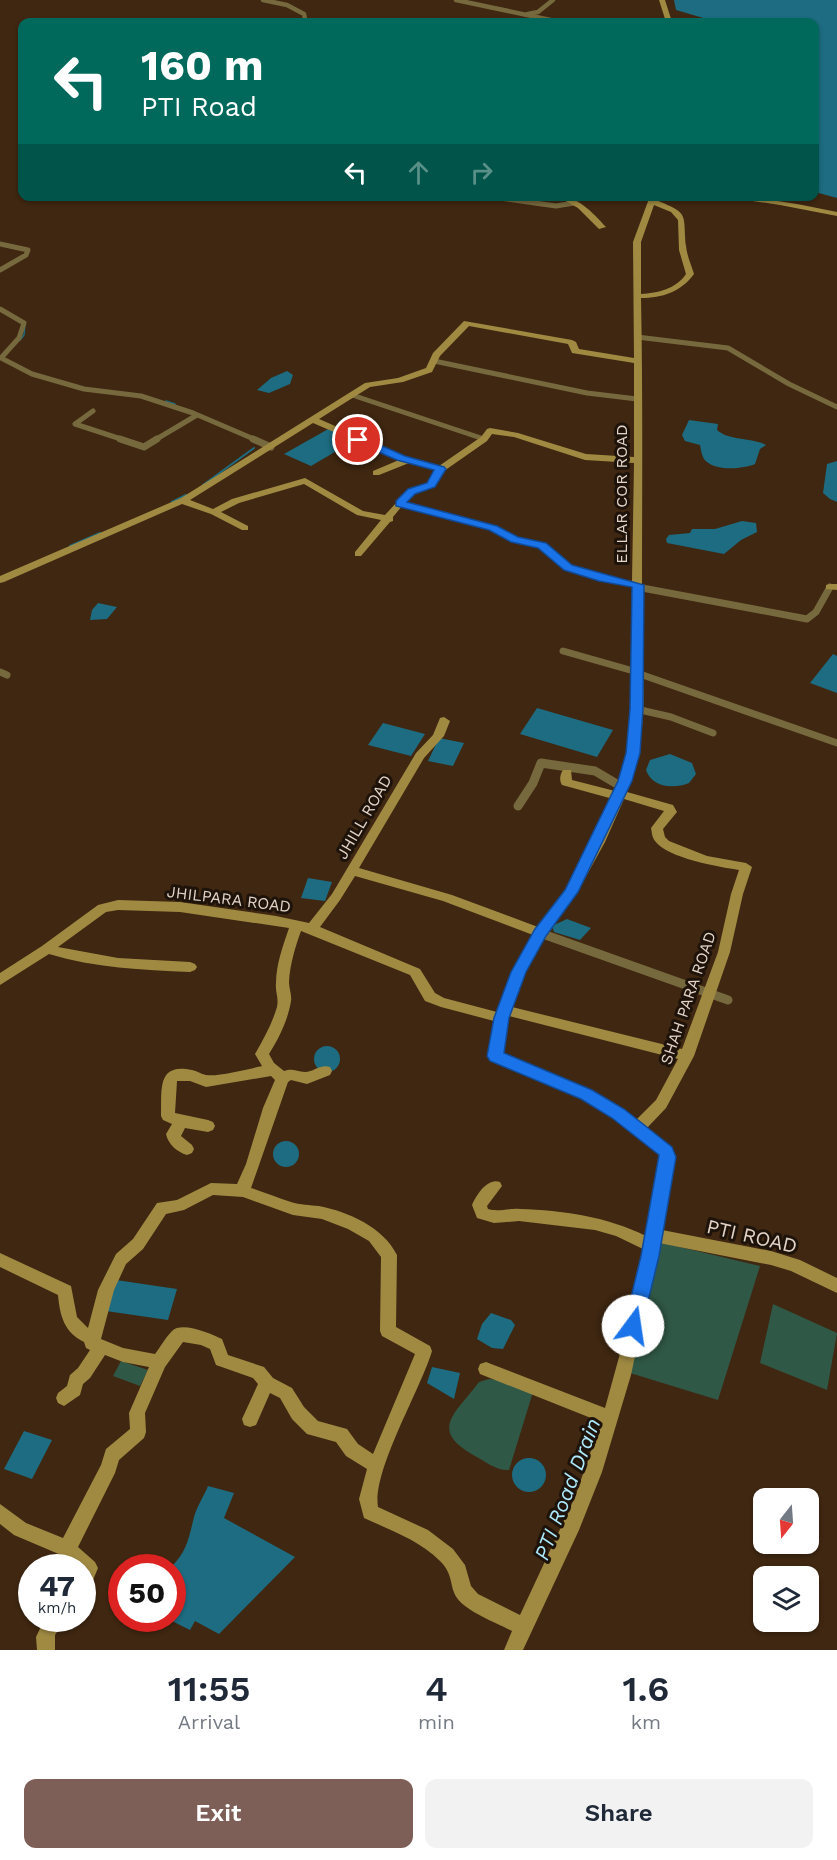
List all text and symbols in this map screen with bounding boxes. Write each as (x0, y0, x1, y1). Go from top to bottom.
text: 160 m (141, 41, 264, 90)
icon: left (42, 42, 120, 120)
text: PTI Road (141, 91, 257, 123)
icon: left (339, 156, 372, 189)
icon: ahead (402, 156, 435, 189)
icon: right (465, 156, 498, 189)
pin (332, 414, 383, 465)
icon: arrive (341, 423, 374, 456)
street label: ELLAR COR ROAD (612, 424, 631, 564)
street label: JHILL ROAD (332, 772, 396, 862)
street label: JHILPARA ROAD (166, 882, 292, 916)
street label: SHAH PARA ROAD (656, 929, 720, 1067)
street label: PTI ROAD (704, 1214, 800, 1258)
position arrow (601, 1294, 665, 1358)
water label: PTI Road Drain (528, 1415, 606, 1563)
north arrow (753, 1488, 819, 1554)
map controls (753, 1488, 819, 1632)
speed limit sign: 50 (108, 1554, 186, 1632)
button: layers (753, 1566, 819, 1632)
text: 47 (39, 1568, 75, 1603)
text: km/h (38, 1599, 76, 1617)
text: 11:55 (168, 1668, 250, 1710)
text: 4 (425, 1668, 448, 1710)
text: 1.6 (622, 1668, 669, 1710)
text: Arrival (178, 1710, 240, 1734)
text: min (418, 1710, 455, 1734)
text: km (631, 1710, 661, 1734)
button: Exit (24, 1779, 413, 1848)
button: Share (425, 1779, 813, 1848)

